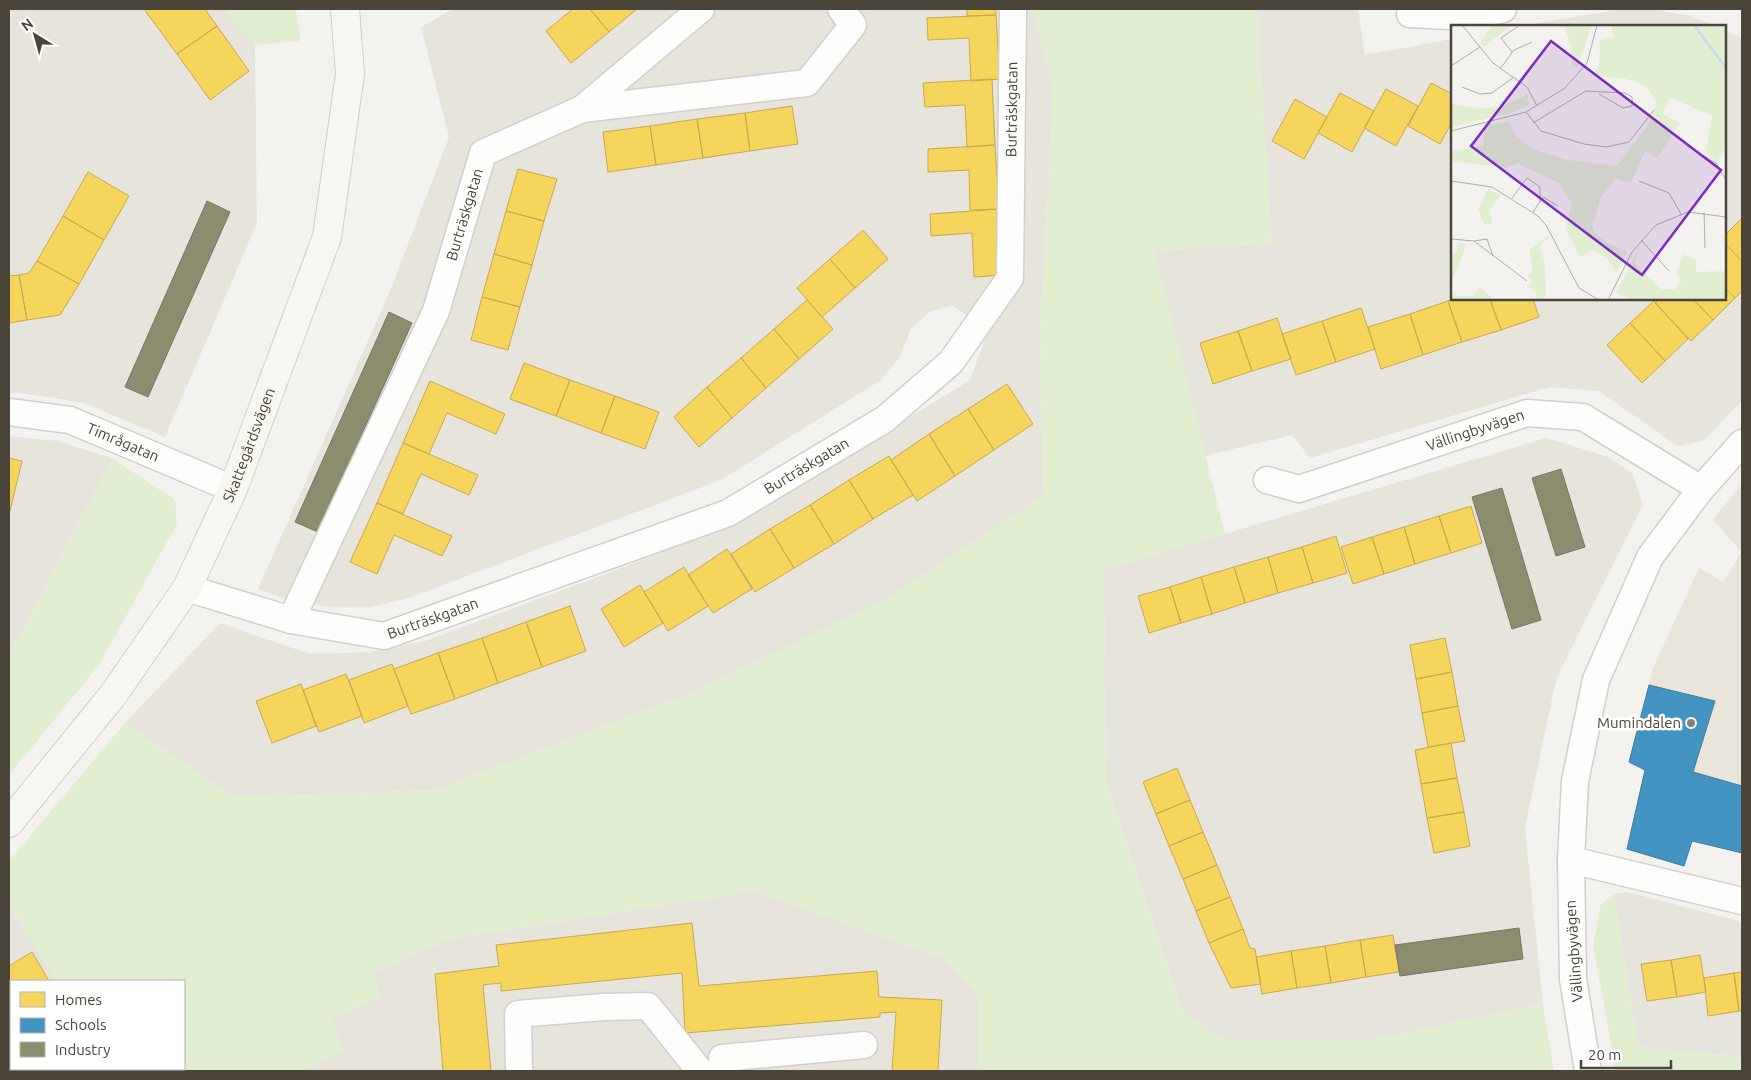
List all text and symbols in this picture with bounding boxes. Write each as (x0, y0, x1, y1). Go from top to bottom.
north arrow (10, 10, 60, 60)
text: N (18, 15, 36, 34)
inset map (1451, 25, 1726, 300)
street label: Burträskgatan (1002, 62, 1020, 157)
street label: Burträskgatan (442, 166, 486, 263)
street label: Skattegårdsvägen (219, 385, 278, 505)
street label: Vällingbyvägen (1424, 406, 1526, 454)
street label: Timrågatan (84, 419, 162, 465)
street label: Burträskgatan (761, 434, 852, 497)
street label: Burträskgatan (385, 594, 480, 642)
place label: Mumindalen (1597, 714, 1681, 731)
marker: Mumindalen (1685, 717, 1697, 729)
street label: Vällingbyvägen (1561, 899, 1586, 1003)
legend (10, 980, 185, 1070)
text: Homes (55, 991, 102, 1008)
text: Schools (55, 1016, 106, 1033)
scale bar (1581, 1038, 1671, 1070)
text: Industry (55, 1041, 110, 1058)
text: 20 m (1588, 1046, 1621, 1063)

